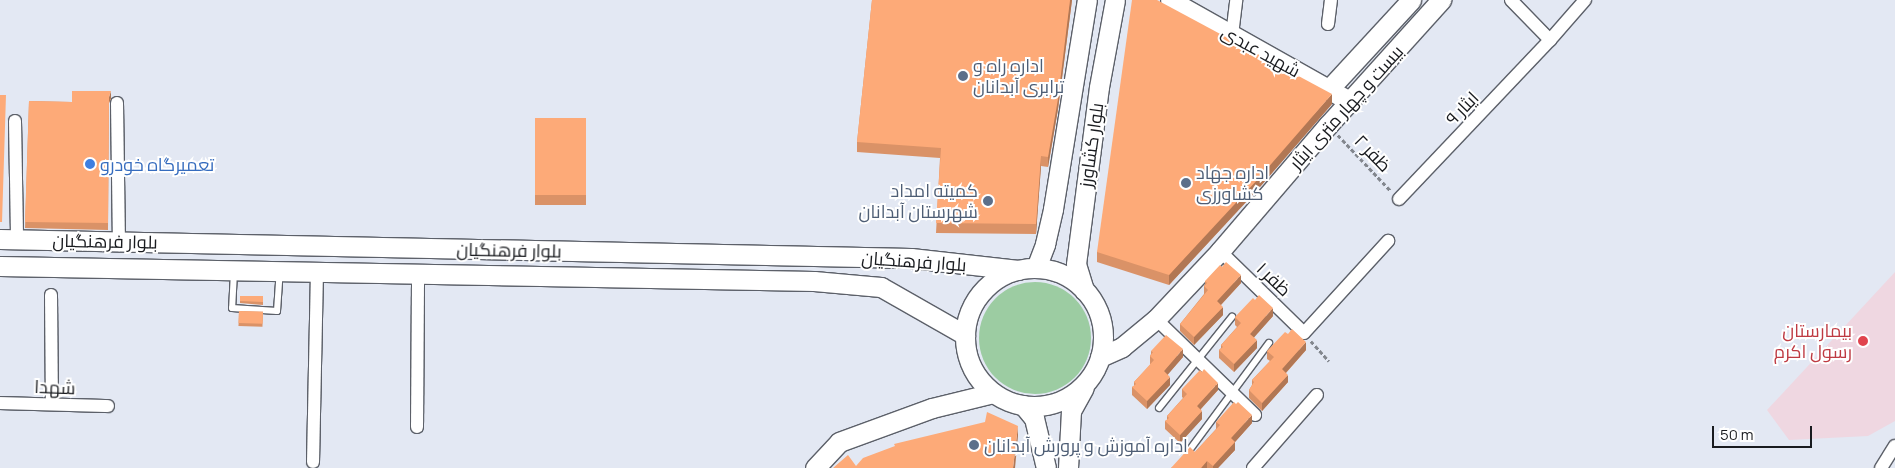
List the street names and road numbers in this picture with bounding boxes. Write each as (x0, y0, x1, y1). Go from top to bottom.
street label: شهید عبدی (1218, 20, 1304, 82)
street label: بیست و چهار متری ایثار (1285, 40, 1407, 174)
street label: ایثار ۹ (1441, 87, 1483, 129)
street label: بلوار کشاورز (1074, 101, 1108, 189)
street label: ظفر ۲ (1350, 130, 1396, 176)
street label: بلوار فرهنگیان (52, 229, 158, 253)
street label: بلوار فرهنگیان (456, 238, 562, 262)
street label: بلوار فرهنگیان (861, 247, 967, 275)
street label: ظفر ۱ (1252, 258, 1296, 300)
street label: شهدا (34, 375, 76, 399)

